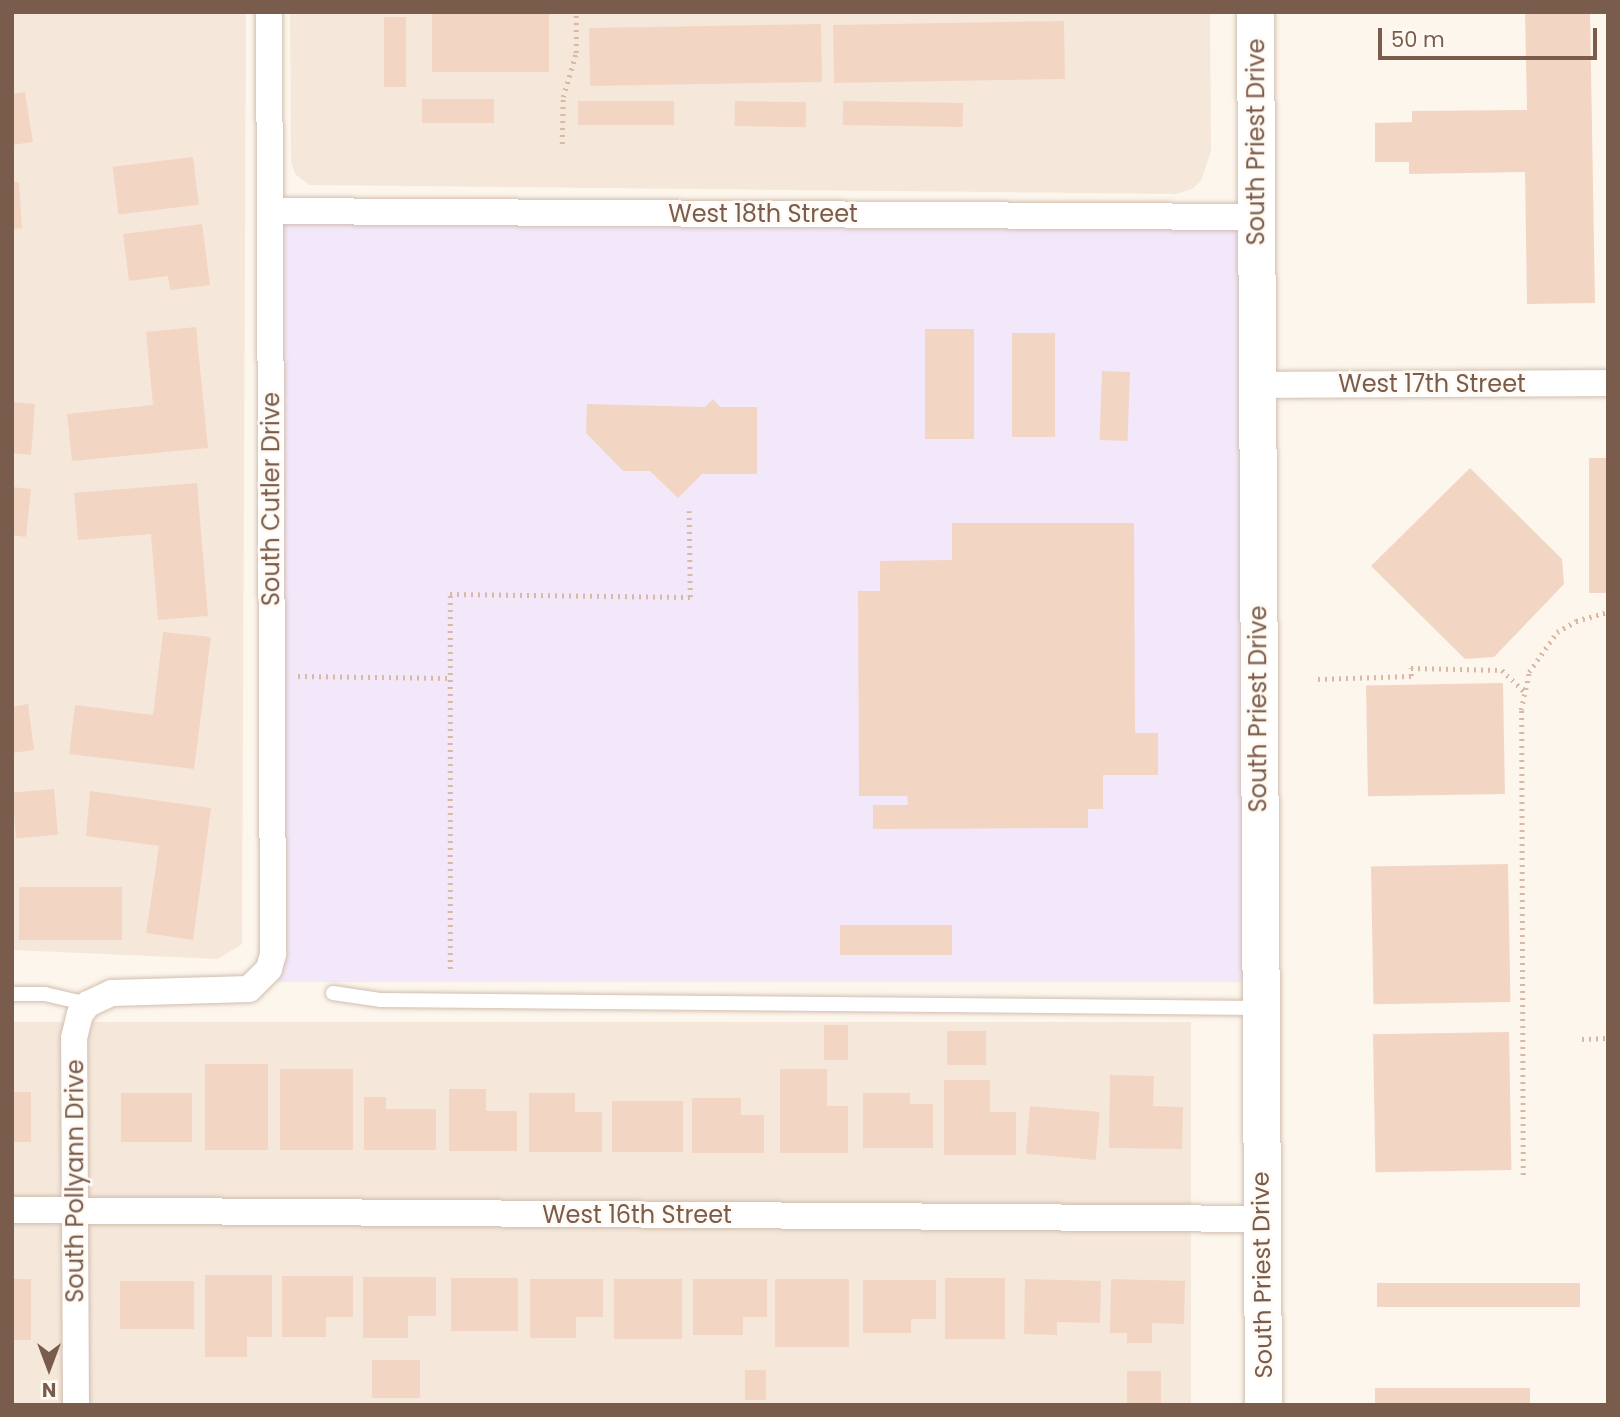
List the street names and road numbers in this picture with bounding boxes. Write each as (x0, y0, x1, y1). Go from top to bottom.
street label: South Priest Drive (1242, 39, 1270, 245)
street label: West 18th Street (668, 200, 858, 228)
street label: West 17th Street (1338, 370, 1526, 398)
street label: South Cutler Drive (257, 392, 285, 606)
street label: South Priest Drive (1244, 606, 1272, 812)
street label: South Pollyann Drive (61, 1059, 89, 1303)
street label: South Priest Drive (1246, 1171, 1278, 1379)
street label: West 16th Street (542, 1201, 732, 1229)

